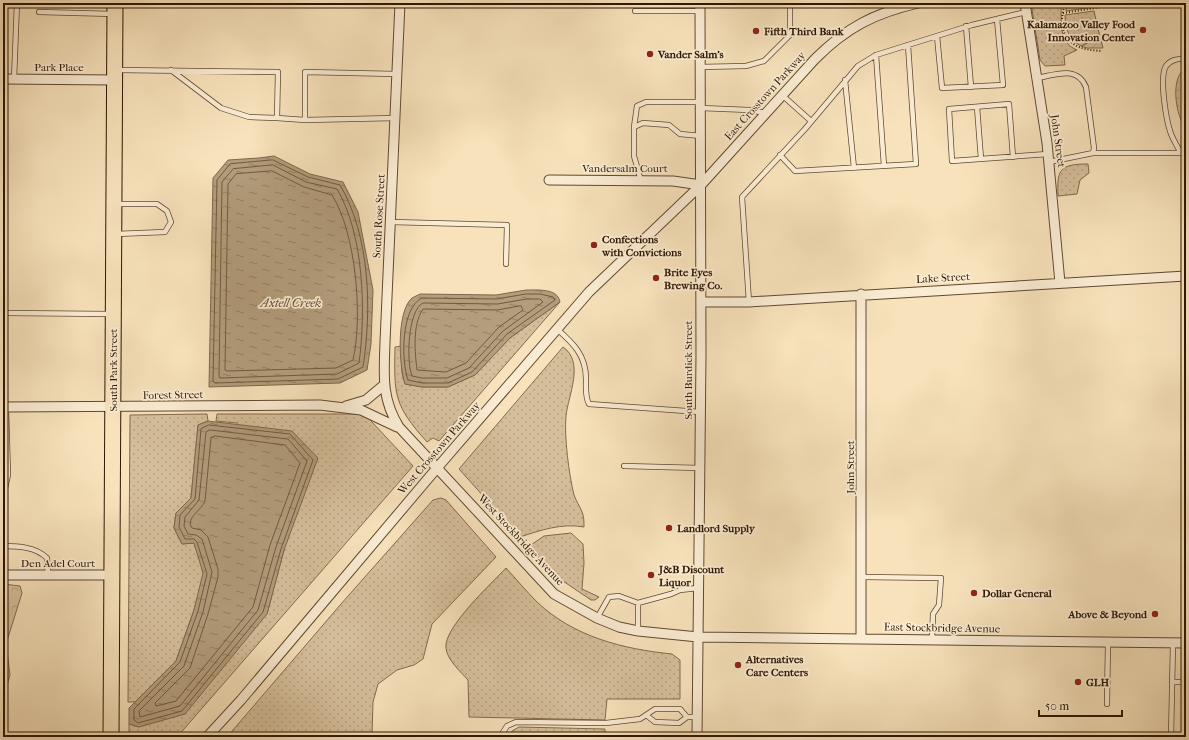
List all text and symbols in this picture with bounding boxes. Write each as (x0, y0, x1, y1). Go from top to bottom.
place label: Kalamazoo Valley Food Innovation Center (1027, 18, 1136, 44)
place label: Fifth Third Bank (763, 25, 844, 38)
marker: Kalamazoo Valley Food Innovation Center (1138, 25, 1148, 35)
marker: Fifth Third Bank (751, 26, 761, 36)
place label: Vander Salm's (657, 48, 724, 61)
street label: East Crosstown Parkway (722, 48, 809, 143)
marker: Vander Salm's (645, 49, 655, 59)
street label: Park Place (34, 61, 84, 74)
street label: John Street (1048, 113, 1068, 168)
street label: Vandersalm Court (581, 162, 668, 175)
street label: South Rose Street (370, 174, 388, 258)
place label: Confections with Convictions (601, 233, 682, 259)
marker: Confections with Convictions (589, 240, 599, 250)
place label: Brite Eyes Brewing Co. (664, 266, 722, 292)
street label: Lake Street (916, 270, 970, 286)
marker: Brite Eyes Brewing Co. (651, 273, 661, 283)
water label: Axtell Creek (259, 296, 321, 310)
street label: South Burdick Street (682, 321, 695, 419)
street label: South Park Street (107, 328, 120, 412)
street label: Forest Street (142, 388, 204, 402)
street label: West Crosstown Parkway (395, 398, 484, 498)
street label: John Street (844, 440, 857, 495)
street label: West Stockbridge Avenue (475, 491, 567, 589)
place label: Landlord Supply (677, 522, 756, 535)
marker: Landlord Supply (664, 523, 674, 533)
street label: Den Adel Court (21, 557, 95, 570)
place label: J&B Discount Liquor (658, 563, 725, 589)
marker: J&B Discount Liquor (646, 570, 656, 580)
place label: Dollar General (981, 587, 1053, 600)
marker: Dollar General (969, 588, 979, 598)
place label: Above & Beyond (1067, 608, 1148, 621)
marker: Above & Beyond (1150, 609, 1160, 619)
street label: East Stockbridge Avenue (884, 620, 1001, 636)
place label: Alternatives Care Centers (745, 653, 808, 679)
marker: Alternatives Care Centers (733, 660, 743, 670)
place label: GLH (1086, 676, 1109, 689)
marker: GLH (1073, 677, 1083, 687)
scale bar (1039, 692, 1122, 718)
text: 50 m (1045, 699, 1069, 713)

